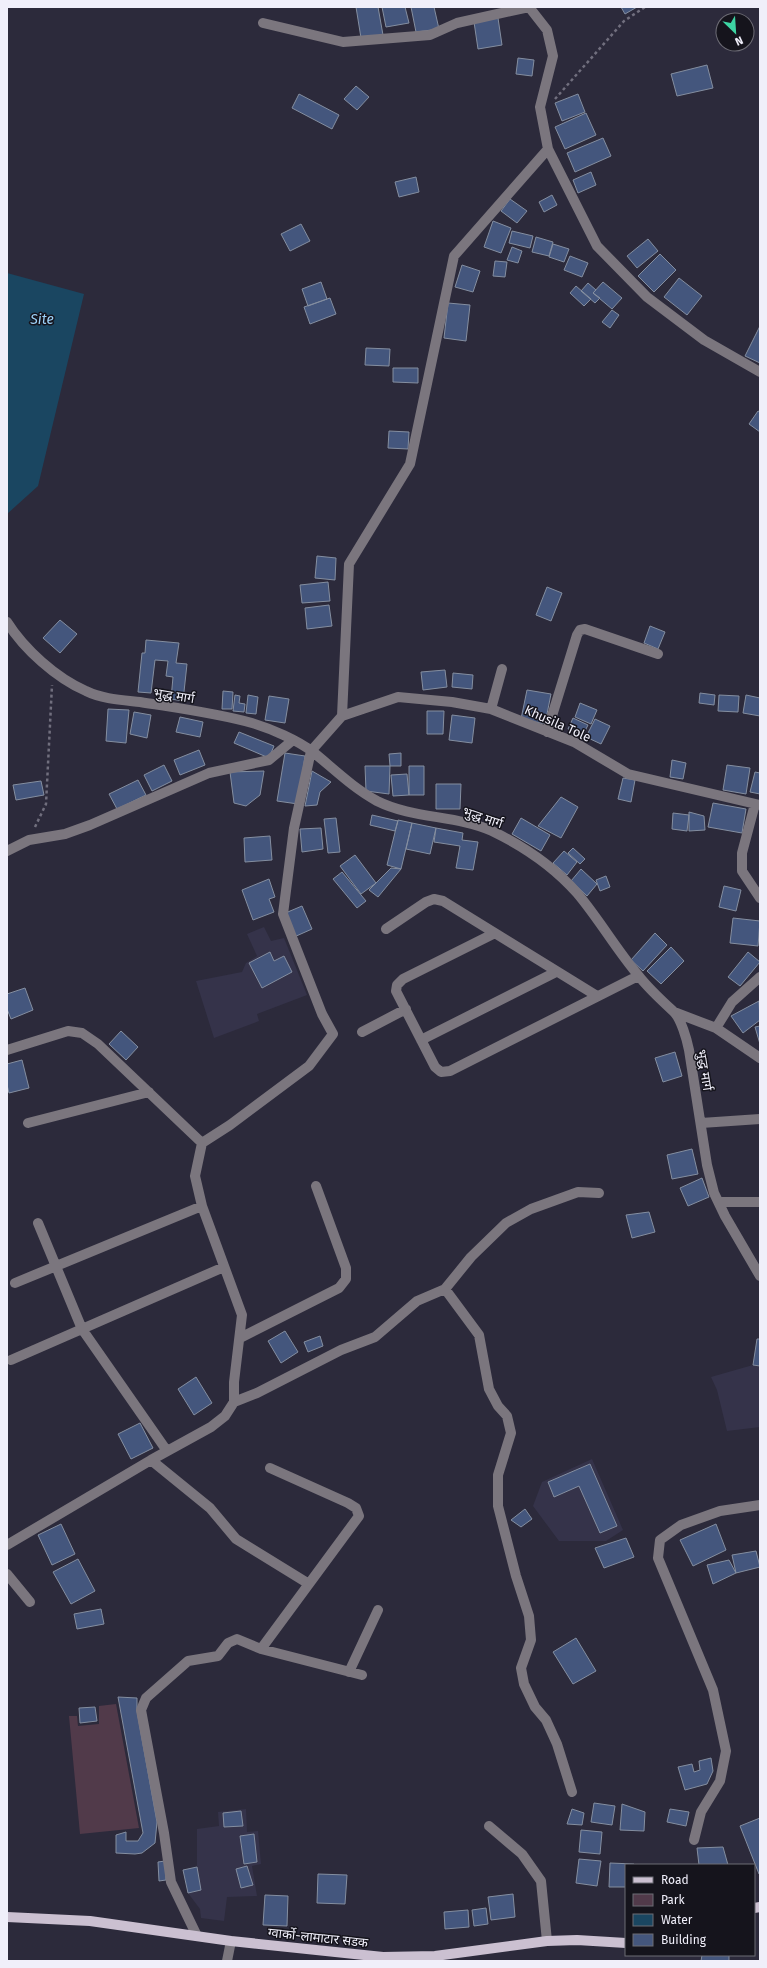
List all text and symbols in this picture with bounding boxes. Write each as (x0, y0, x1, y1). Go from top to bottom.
north arrow (715, 12, 755, 52)
text: N (733, 33, 745, 48)
water label: Site (29, 311, 54, 328)
street label: भुद्ध मार्ग (152, 685, 197, 707)
street label: Khusila Tole (522, 702, 593, 745)
street label: भुद्ध मार्ग (460, 804, 506, 833)
street label: भुद्ध मार्ग (693, 1048, 715, 1093)
legend (625, 1864, 755, 1956)
text: Road (661, 1873, 689, 1887)
text: Park (661, 1893, 685, 1907)
text: Water (661, 1913, 693, 1927)
street label: ग्वार्को-लामाटार सडक (267, 1925, 370, 1950)
text: Building (661, 1933, 707, 1947)

